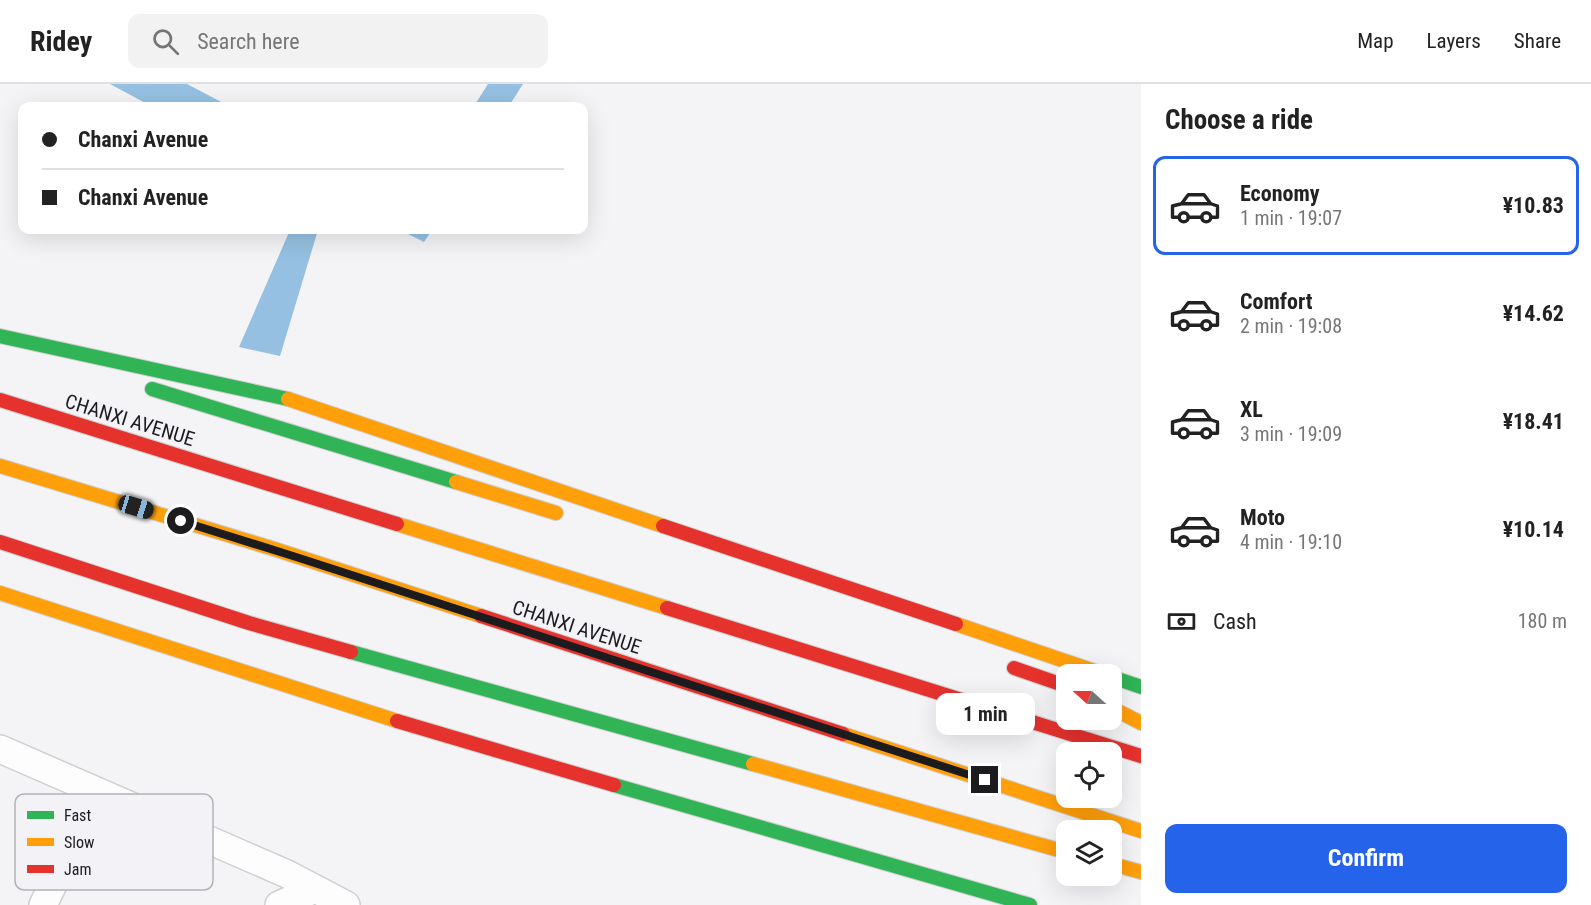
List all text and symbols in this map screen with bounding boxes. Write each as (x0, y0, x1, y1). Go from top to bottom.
search box (128, 14, 548, 68)
text: Ridey (30, 25, 92, 58)
icon: search (149, 25, 182, 58)
text: Search here (197, 29, 299, 54)
text: Map (1357, 29, 1394, 53)
text: Layers (1427, 29, 1481, 53)
text: Share (1514, 29, 1561, 53)
text: Choose a ride (1165, 104, 1313, 136)
text: Chanxi Avenue (78, 127, 208, 152)
icon: car (1168, 179, 1222, 233)
text: Economy (1240, 181, 1320, 206)
text: Chanxi Avenue (78, 185, 208, 210)
text: ¥10.83 (1503, 193, 1564, 218)
text: 1 min · 19:07 (1240, 206, 1342, 230)
icon: car (1168, 287, 1222, 341)
text: Comfort (1240, 289, 1313, 314)
text: ¥14.62 (1503, 301, 1564, 326)
text: 2 min · 19:08 (1240, 314, 1342, 338)
street label: CHANXI AVENUE (62, 389, 198, 451)
icon: car (1168, 395, 1222, 449)
text: XL (1240, 397, 1263, 422)
text: ¥18.41 (1503, 409, 1564, 434)
text: 3 min · 19:09 (1240, 422, 1342, 446)
car (116, 493, 156, 521)
icon: car (1168, 503, 1222, 557)
text: Moto (1240, 505, 1285, 530)
route start (167, 507, 194, 534)
text: ¥10.14 (1503, 517, 1564, 542)
text: 4 min · 19:10 (1240, 530, 1342, 554)
street label: CHANXI AVENUE (510, 595, 644, 659)
icon: cash (1165, 605, 1198, 638)
text: Cash (1213, 609, 1257, 634)
text: 180 m (1518, 609, 1567, 633)
north arrow (1056, 664, 1122, 730)
map controls (1056, 664, 1122, 886)
callout: 1 min (936, 693, 1034, 735)
text: 1 min (963, 702, 1008, 726)
button: locate (1056, 742, 1122, 808)
route end (971, 766, 998, 793)
legend (15, 794, 213, 890)
text: Fast (64, 806, 91, 825)
button: layers (1056, 820, 1122, 886)
button: Confirm (1165, 824, 1567, 893)
text: Slow (64, 833, 94, 852)
text: Jam (64, 860, 91, 879)

